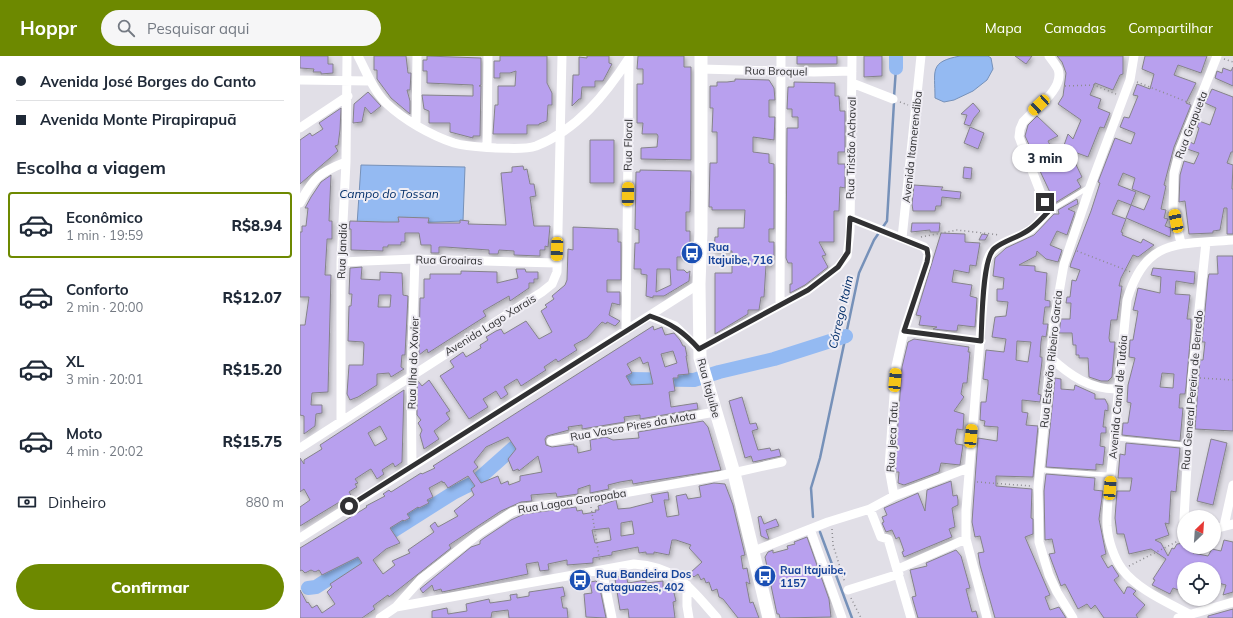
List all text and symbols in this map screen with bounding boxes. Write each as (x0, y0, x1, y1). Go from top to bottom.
search box (101, 10, 381, 46)
text: Hoppr (20, 16, 77, 40)
icon: search (115, 17, 137, 39)
text: Pesquisar aqui (147, 19, 249, 38)
text: Mapa (985, 19, 1022, 37)
text: Camadas (1044, 19, 1106, 37)
text: Compartilhar (1128, 19, 1213, 37)
street label: Rua Broquel (745, 63, 807, 79)
text: Avenida José Borges do Canto (40, 72, 256, 91)
street label: Rua Grapueta (1172, 89, 1210, 161)
street label: Avenida Itamerendiba (899, 90, 925, 204)
car (1026, 92, 1052, 118)
street label: Rua Tristão Achaval (843, 97, 859, 199)
text: Avenida Monte Pirapirapuã (40, 110, 237, 129)
street label: Rua Floral (621, 119, 635, 171)
callout: 3 min (1012, 144, 1078, 172)
text: 3 min (1028, 150, 1062, 166)
text: Escolha a viagem (16, 156, 166, 179)
car (622, 182, 634, 206)
water label: Campo do Tossan (339, 186, 439, 201)
route end (1036, 193, 1054, 211)
icon: car (18, 207, 54, 243)
text: Econômico (66, 208, 143, 227)
car (1168, 208, 1184, 234)
text: R$8.94 (231, 216, 282, 235)
street label: Rua Jandiá (334, 223, 350, 279)
text: 1 min · 19:59 (66, 227, 143, 243)
car (551, 237, 563, 261)
bus stop icon: Rua Itajuibe, 716 (679, 240, 705, 266)
place label: Rua Itajuibe, 716 (708, 240, 773, 267)
street label: Rua Groairas (415, 252, 483, 268)
water label: Córrego Itaim (825, 274, 856, 350)
icon: car (18, 279, 54, 315)
text: Conforto (66, 280, 129, 299)
text: R$12.07 (222, 288, 282, 307)
street label: Rua Estevão Ribeiro Garcia (1037, 290, 1065, 428)
street label: Avenida Lago Xarais (442, 291, 538, 359)
text: 2 min · 20:00 (66, 299, 143, 315)
street label: Rua General Pereira de Berredo (1178, 309, 1206, 471)
street label: Rua Ilha do Xavier (404, 316, 422, 410)
street label: Avenida Canal de Tutóia (1106, 335, 1130, 459)
icon: car (18, 351, 54, 387)
text: XL (66, 352, 84, 371)
street label: Rua Itajuíbe (694, 357, 724, 419)
text: R$15.20 (222, 360, 282, 379)
car (888, 368, 902, 392)
text: 3 min · 20:01 (66, 371, 143, 387)
street label: Rua Jeca Tatu (883, 401, 901, 473)
street label: Rua Vasco Pires da Mota (569, 408, 697, 444)
icon: car (18, 423, 54, 459)
car (964, 423, 978, 449)
text: Moto (66, 424, 102, 443)
text: R$15.75 (222, 432, 282, 451)
text: 4 min · 20:02 (66, 443, 143, 459)
car (1103, 476, 1117, 500)
street label: Rua Lagoa Garopaba (517, 486, 627, 516)
icon: cash (16, 491, 38, 513)
text: Dinheiro (48, 493, 106, 512)
text: 880 m (246, 494, 284, 510)
route start (340, 497, 358, 515)
north arrow (1177, 510, 1221, 554)
map controls (1177, 510, 1221, 606)
button: locate (1177, 562, 1221, 606)
bus stop icon: Rua Itajuibe, 1157 (752, 563, 778, 589)
place label: Rua Itajuibe, 1157 (780, 563, 846, 590)
button: Confirmar (16, 564, 284, 610)
bus stop icon: Rua Bandeira Dos Cataguazes, 402 (567, 567, 593, 593)
place label: Rua Bandeira Dos Cataguazes, 402 (596, 567, 692, 594)

